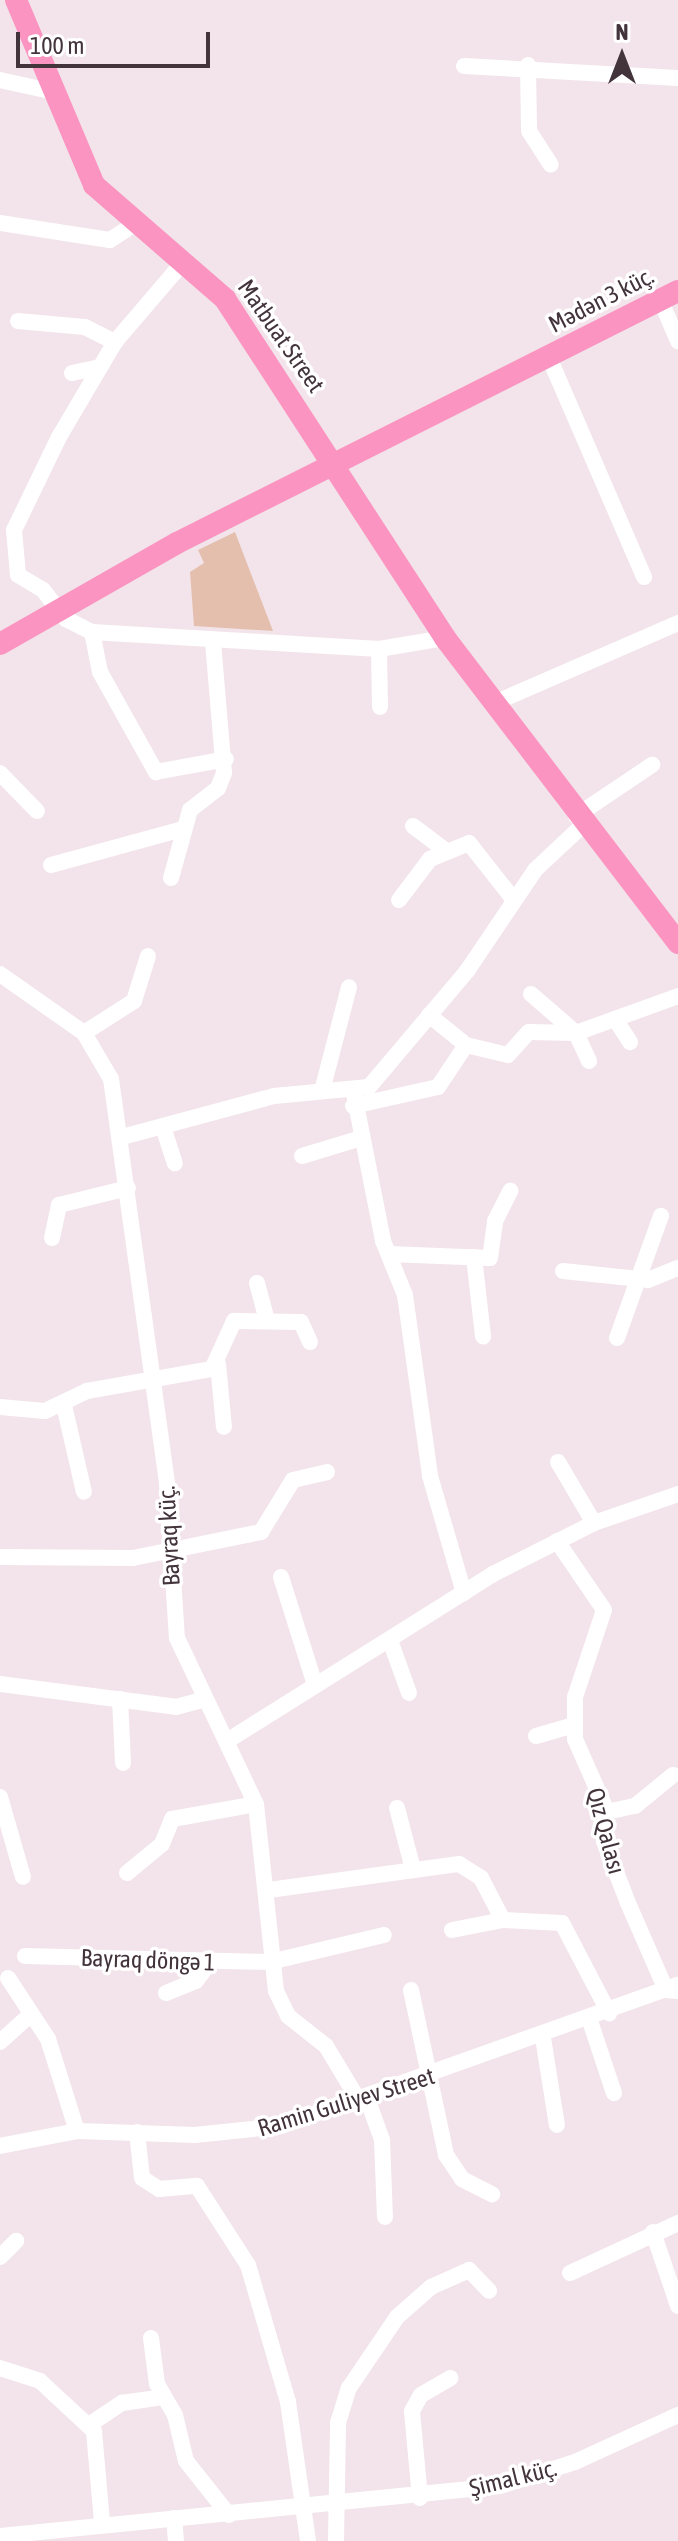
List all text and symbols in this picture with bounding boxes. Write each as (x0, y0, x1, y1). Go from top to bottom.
scale bar (20, 16, 214, 66)
north arrow (582, 16, 662, 96)
text: N (616, 19, 628, 45)
text: 100 m (30, 32, 84, 59)
street label: Mədən 3 küç. (544, 261, 658, 339)
street label: Matbuat Street (232, 274, 330, 398)
street label: Bayraq küç. (152, 1485, 186, 1587)
street label: Qız Qalası (581, 1785, 631, 1877)
street label: Bayraq döngə 1 (80, 1943, 216, 1977)
street label: Ramin Guliyev Street (254, 2061, 438, 2143)
street label: Şimal küç. (466, 2453, 560, 2503)

